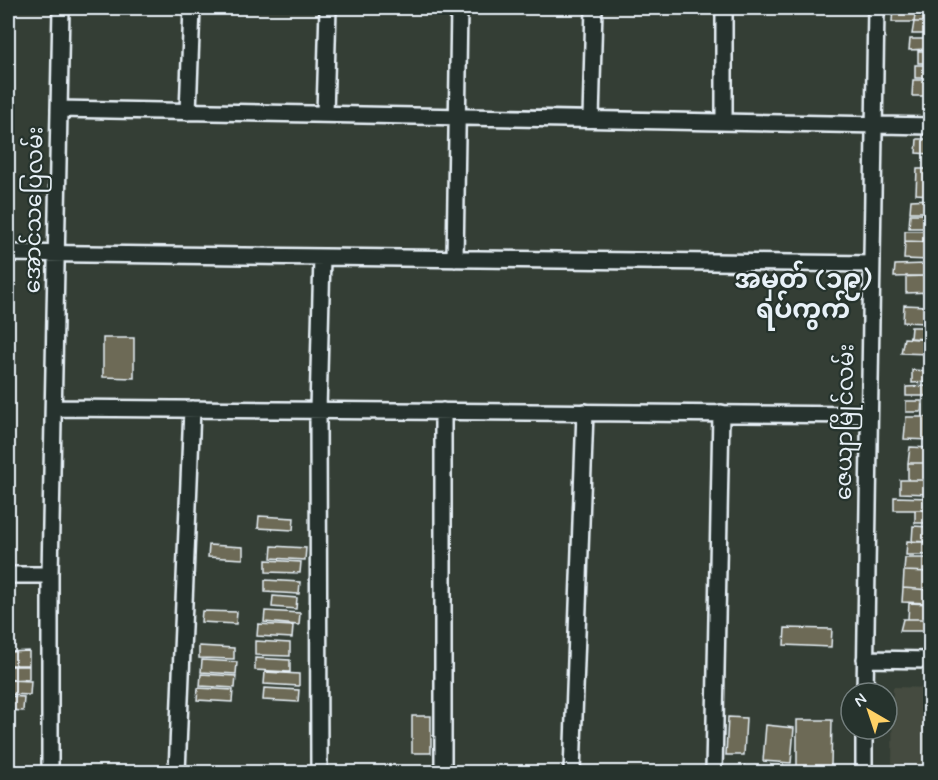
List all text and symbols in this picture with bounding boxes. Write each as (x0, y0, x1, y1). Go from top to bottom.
street label: အောင်သပြေလမ်း (17, 126, 52, 294)
district label: အမှတ် (၁၉) ရပ်ကွက် (735, 260, 872, 331)
street label: ဇေယျာမြိုင်လမ်း (828, 344, 864, 500)
north arrow (839, 681, 899, 741)
text: N (850, 689, 871, 712)

